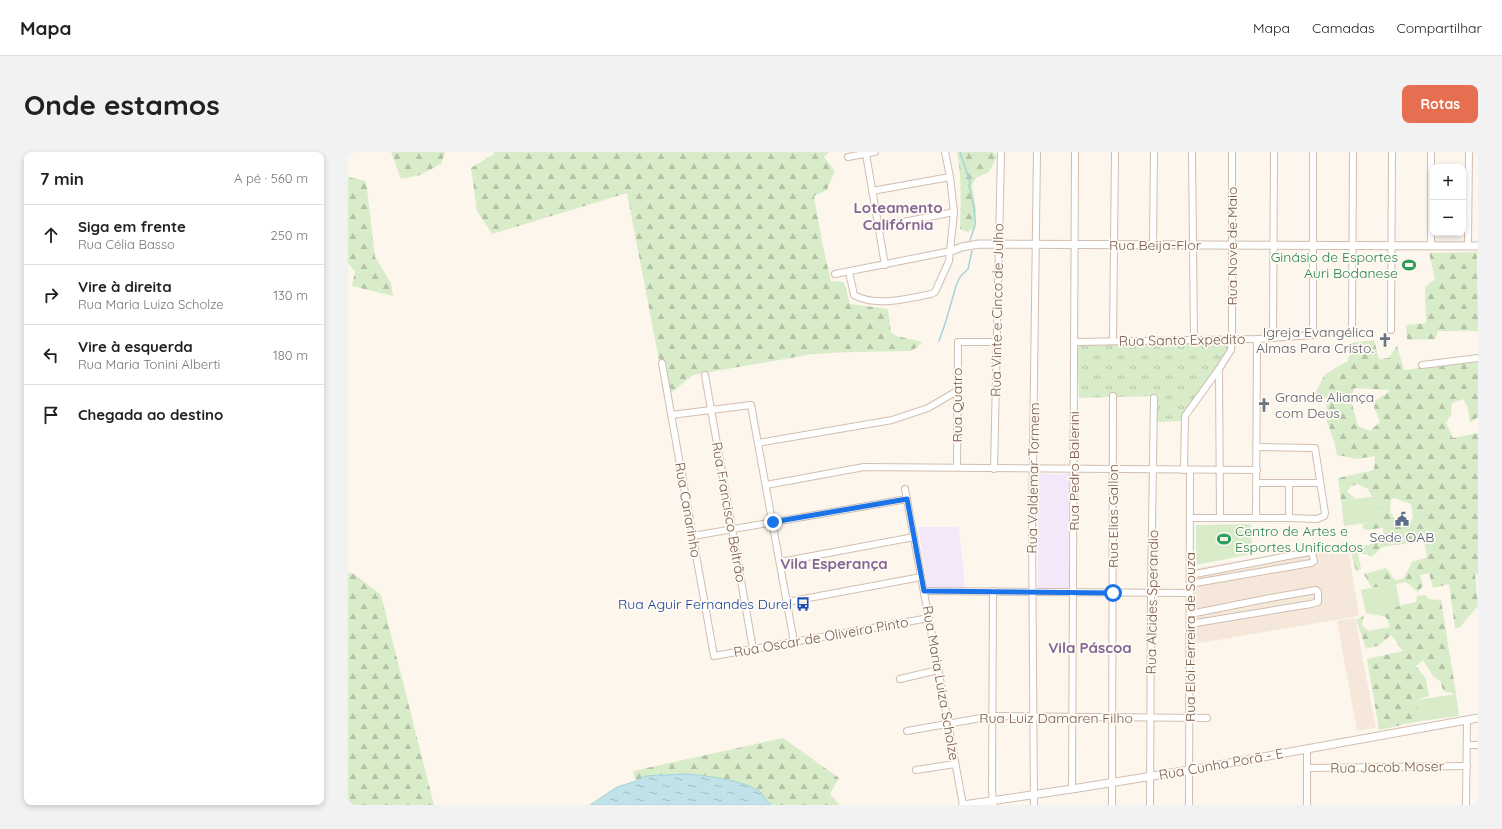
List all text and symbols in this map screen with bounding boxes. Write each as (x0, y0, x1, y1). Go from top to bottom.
text: Mapa (20, 16, 71, 40)
text: Mapa (1253, 19, 1290, 37)
text: Camadas (1312, 19, 1374, 37)
text: Compartilhar (1396, 19, 1482, 37)
button: Rotas (1402, 85, 1478, 123)
text: Onde estamos (24, 87, 220, 122)
map controls (1430, 164, 1466, 236)
button: + (1430, 164, 1466, 200)
text: 7 min (40, 168, 84, 189)
text: A pé · 560 m (234, 170, 308, 186)
street label: Rua Nove de Maio (1223, 187, 1241, 305)
district label: Loteamento Califórnia (853, 198, 943, 234)
button: − (1430, 200, 1466, 236)
text: Siga em frente (78, 217, 186, 236)
street label: Rua Vinte e Cinco de Julho (986, 223, 1008, 397)
icon: ahead (40, 224, 62, 246)
text: 250 m (271, 227, 308, 243)
text: Rua Célia Basso (78, 236, 175, 252)
street label: Rua Beija-Flor (1109, 236, 1202, 254)
place label: Ginásio de Esportes Auri Bodanese (1271, 248, 1398, 282)
sports icon: Ginásio de Esportes Auri Bodanese (1401, 257, 1417, 273)
text: Vire à direita (78, 277, 172, 296)
icon: right (40, 284, 62, 306)
text: 130 m (273, 287, 308, 303)
text: Rua Maria Luiza Scholze (78, 296, 224, 312)
place label: Igreja Evangélica Almas Para Cristo. (1256, 323, 1374, 357)
street label: Rua Santo Expedito (1119, 330, 1245, 350)
church icon: Igreja Evangélica Almas Para Cristo. (1377, 332, 1393, 348)
text: Vire à esquerda (78, 337, 193, 356)
icon: left (40, 344, 62, 366)
text: 180 m (273, 347, 308, 363)
text: Rua Maria Tonini Alberti (78, 356, 220, 372)
street label: Rua Quatro (948, 367, 966, 443)
place label: Grande Aliança com Deus (1275, 388, 1374, 422)
church icon: Grande Aliança com Deus (1256, 397, 1272, 413)
street label: Rua Valdemar Tormem (1023, 402, 1043, 554)
icon: arrive (40, 404, 62, 426)
text: Chegada ao destino (78, 405, 223, 424)
street label: Rua Pedro Balerini (1065, 411, 1083, 531)
street label: Rua Francisco Beltrão (708, 440, 750, 584)
street label: Rua Canarinho (671, 461, 705, 559)
street label: Rua Elias Gallon (1104, 464, 1122, 568)
public building icon: Sede OAB (1394, 511, 1410, 527)
route end (764, 513, 782, 531)
place label: Centro de Artes e Esportes Unificados (1235, 522, 1363, 556)
place label: Sede OAB (1370, 528, 1434, 546)
street label: Rua Alcides Sperandio (1142, 530, 1162, 674)
sports icon: Centro de Artes e Esportes Unificados (1216, 531, 1232, 547)
street label: Rua Elói Ferreira de Souza (1181, 552, 1199, 722)
district label: Vila Esperança (780, 554, 888, 573)
route start (1104, 584, 1122, 602)
place label: Rua Aguir Fernandes Durel (618, 595, 792, 613)
bus stop icon: Rua Aguir Fernandes Durel (795, 596, 811, 612)
street label: Rua Maria Luiza Scholze (919, 604, 964, 762)
street label: Rua Oscar de Oliveira Pinto (732, 613, 910, 661)
district label: Vila Páscoa (1048, 638, 1132, 657)
street label: Rua Luiz Damaren Filho (979, 709, 1133, 727)
street label: Rua Cunha Porã - E (1157, 744, 1285, 784)
street label: Rua Jacob Moser (1330, 757, 1445, 777)

